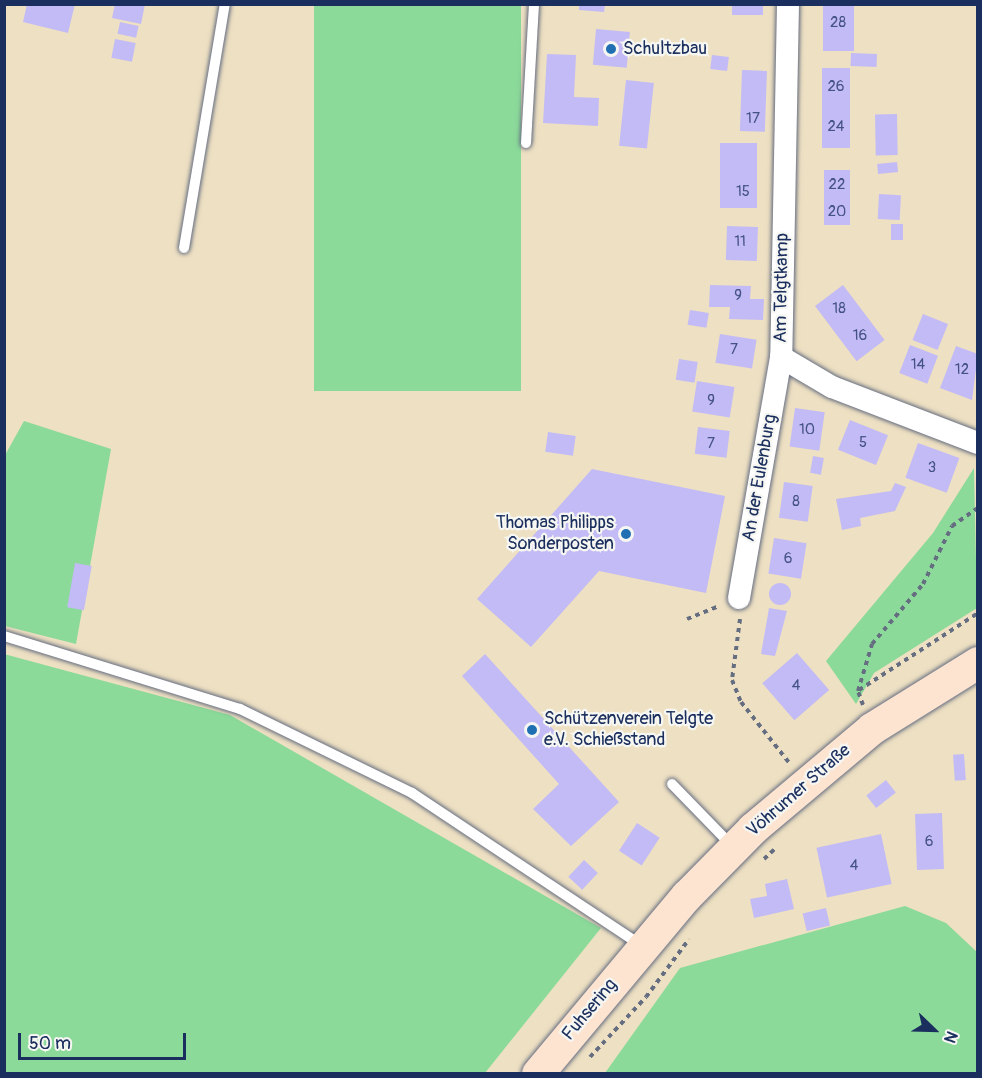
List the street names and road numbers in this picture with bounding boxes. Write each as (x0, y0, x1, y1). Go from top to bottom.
street label: Am Telgtkamp (770, 233, 794, 343)
street label: An der Eulenburg (738, 413, 782, 543)
street label: Vöhrumer Straße (743, 740, 855, 842)
street label: Fuhsering (558, 975, 622, 1045)

